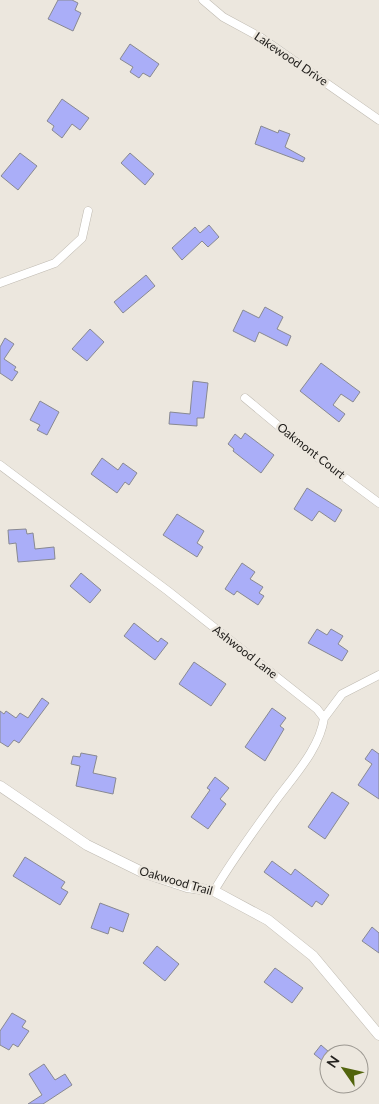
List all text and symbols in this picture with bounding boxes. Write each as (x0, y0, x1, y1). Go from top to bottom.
street label: Lakewood Drive (252, 28, 331, 89)
street label: Oakmont Court (274, 419, 349, 482)
street label: Ashwood Lane (210, 622, 281, 681)
street label: Oakwood Trail (138, 863, 215, 898)
north arrow (319, 1044, 369, 1094)
text: N (323, 1052, 343, 1071)

